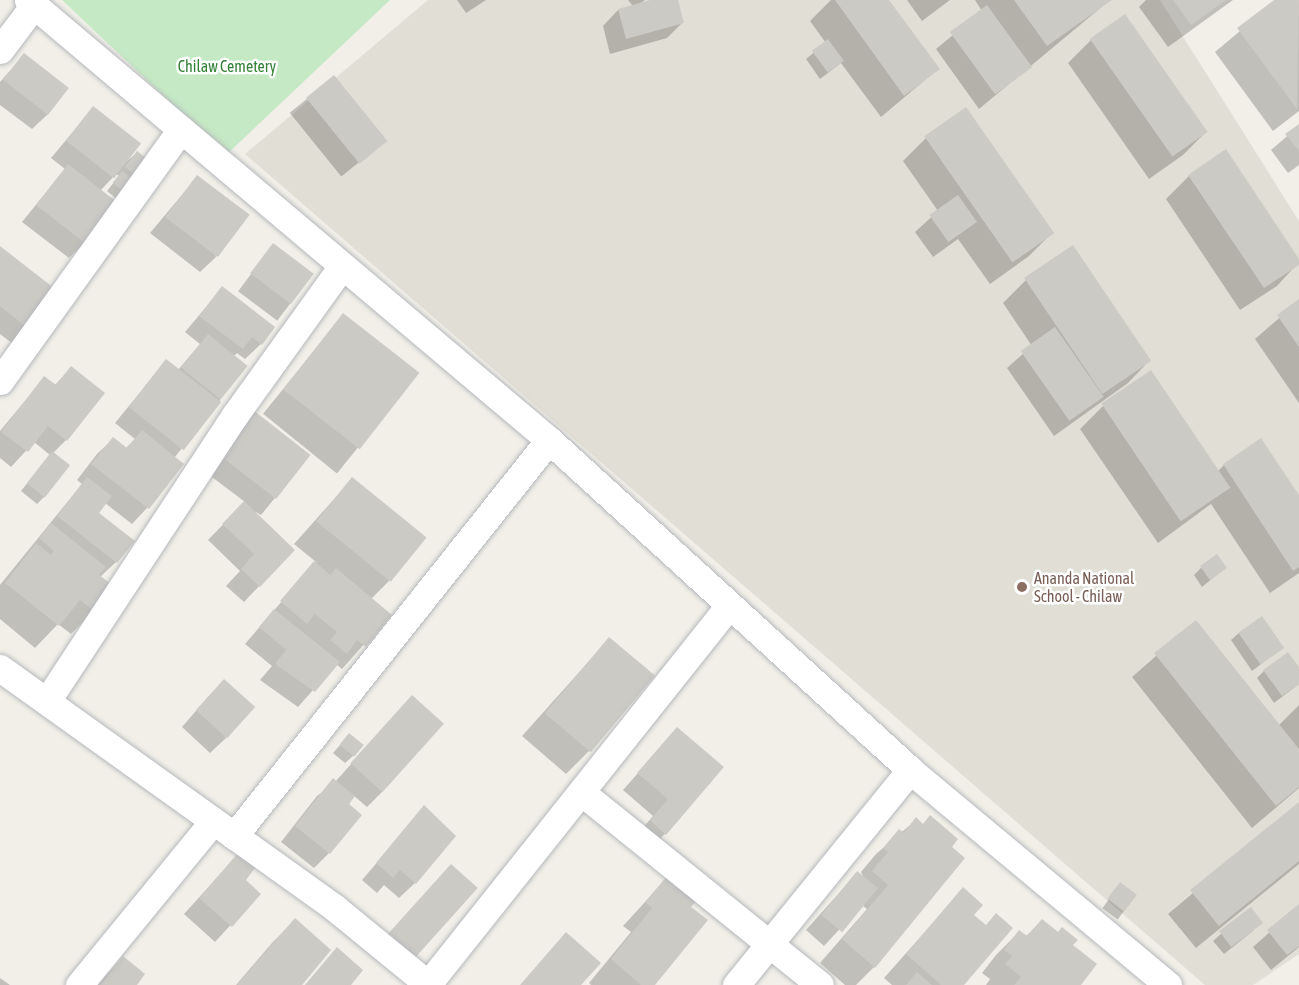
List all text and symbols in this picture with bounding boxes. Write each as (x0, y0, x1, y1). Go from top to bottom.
park label: Chilaw Cemetery (178, 56, 276, 76)
place label: Ananda National School - Chilaw (1034, 568, 1134, 606)
marker: Ananda National School - Chilaw (1015, 580, 1029, 594)

